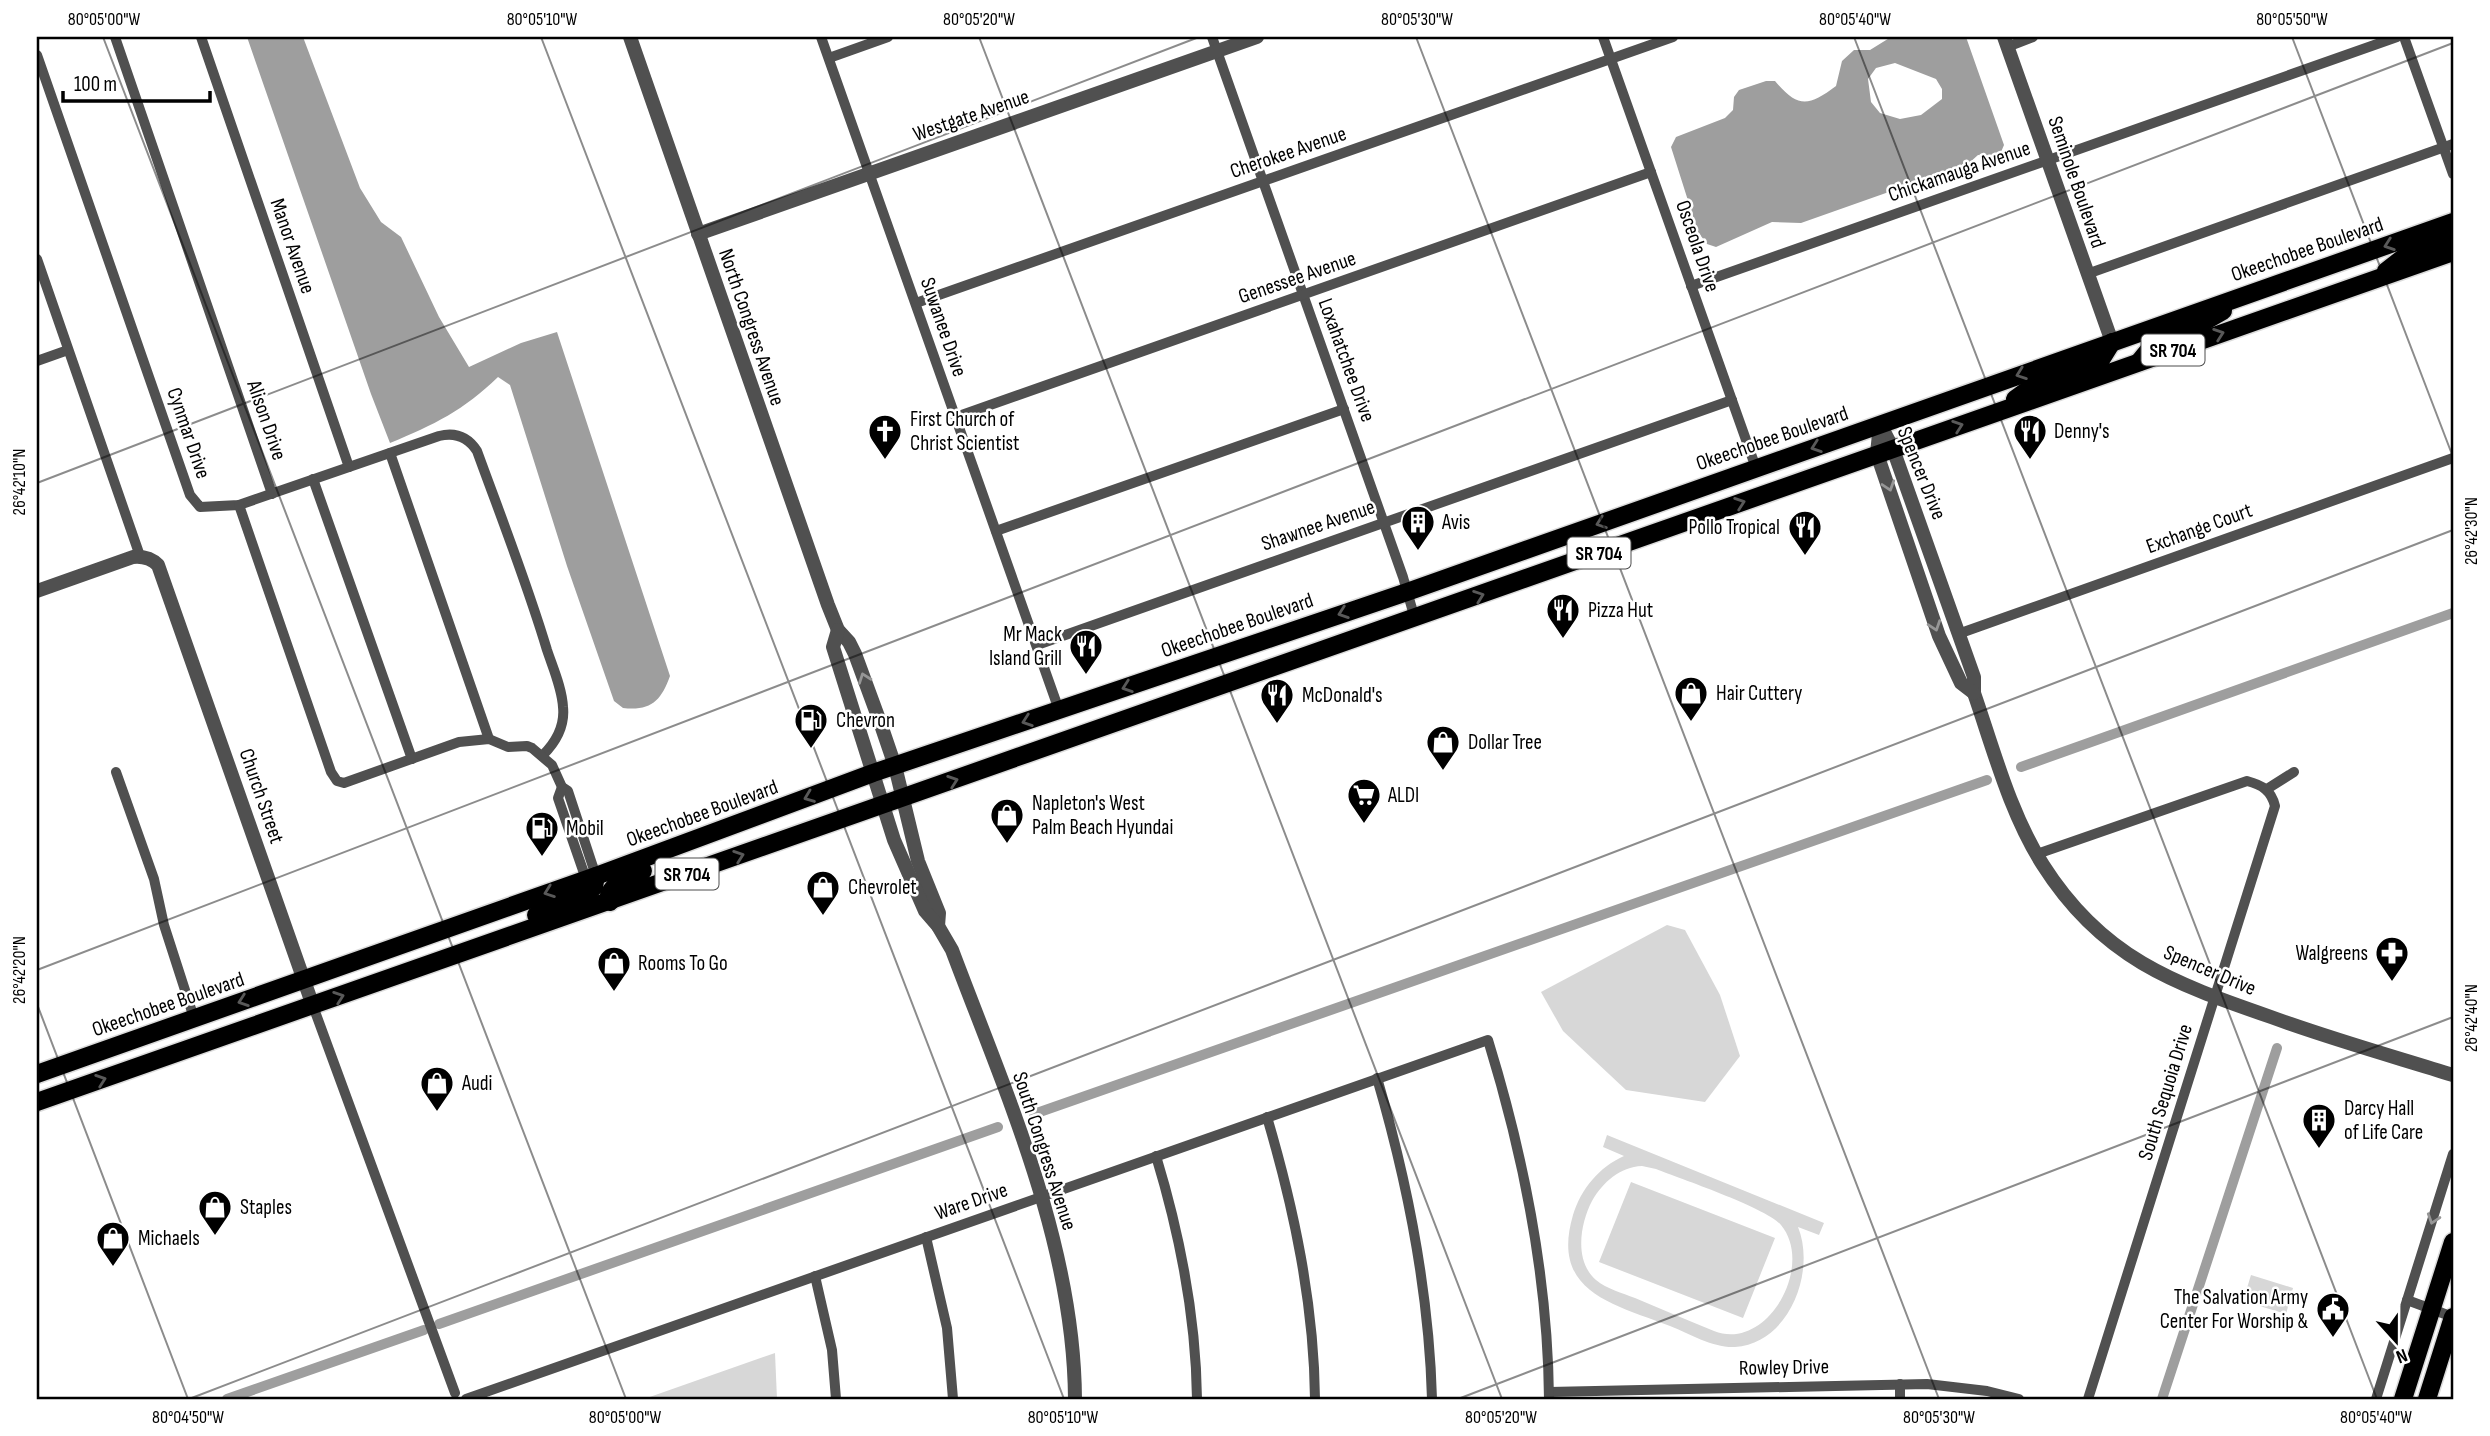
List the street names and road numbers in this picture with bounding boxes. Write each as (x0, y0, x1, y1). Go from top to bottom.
street label: Westgate Avenue (910, 84, 1033, 147)
street label: Seminole Boulevard (2042, 113, 2111, 251)
street label: Cherokee Avenue (1227, 121, 1350, 184)
street label: Chickamauga Avenue (1885, 135, 2034, 208)
street label: Manor Avenue (265, 195, 320, 297)
street label: Osceola Drive (1670, 197, 1725, 295)
street label: Okeechobee Boulevard (2228, 212, 2387, 287)
street label: North Congress Avenue (713, 245, 790, 409)
street label: Genessee Avenue (1235, 246, 1359, 309)
street label: Suwanee Drive (915, 274, 972, 380)
street label: Loxahatchee Drive (1313, 295, 1380, 425)
road number: SR 704 (2142, 334, 2204, 366)
street label: Alison Drive (241, 376, 292, 463)
street label: Cynmar Drive (161, 384, 216, 482)
street label: Okeechobee Boulevard (1693, 401, 1852, 476)
street label: Spencer Drive (1892, 423, 1951, 523)
street label: Shawnee Avenue (1258, 494, 1378, 557)
street label: Exchange Court (2143, 498, 2256, 559)
road number: SR 704 (1568, 538, 1630, 568)
street label: Okeechobee Boulevard (1158, 588, 1317, 663)
street label: Church Street (234, 745, 289, 847)
street label: Okeechobee Boulevard (623, 774, 781, 852)
road number: SR 704 (656, 859, 718, 890)
street label: Spencer Drive (2160, 940, 2260, 1001)
street label: Okeechobee Boulevard (89, 967, 248, 1042)
street label: South Sequoia Drive (2133, 1021, 2198, 1163)
street label: South Congress Avenue (1007, 1069, 1082, 1233)
street label: Ware Drive (931, 1177, 1011, 1226)
street label: Rowley Drive (1739, 1354, 1829, 1381)

